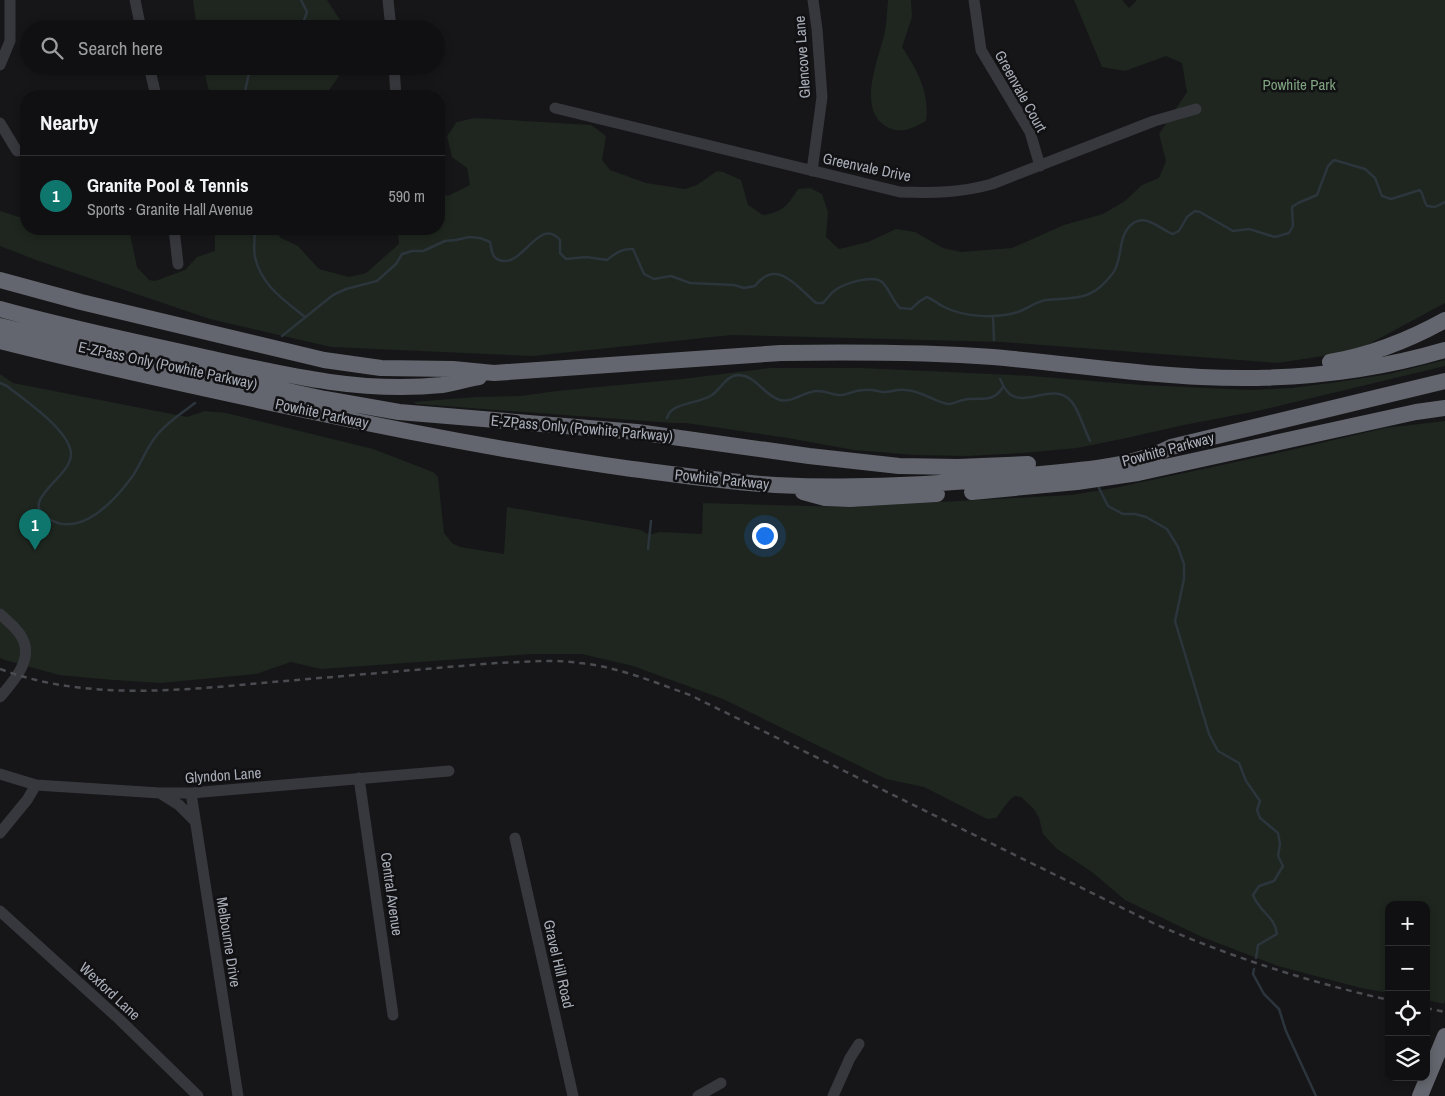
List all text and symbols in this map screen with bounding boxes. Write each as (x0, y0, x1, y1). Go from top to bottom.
street label: Glencove Lane (789, 15, 815, 99)
search box (20, 20, 445, 75)
icon: search (38, 34, 66, 62)
text: Search here (78, 35, 163, 61)
street label: Greenvale Court (990, 46, 1052, 136)
park label: Powhite Park (1262, 74, 1336, 95)
text: Nearby (40, 108, 98, 137)
street label: Greenvale Drive (821, 147, 913, 187)
text: Granite Pool & Tennis (87, 172, 249, 198)
text: 1 (52, 185, 60, 207)
text: 590 m (389, 185, 425, 207)
text: Sports · Granite Hall Avenue (87, 198, 253, 220)
street label: E-ZPass Only (Powhite Parkway) (77, 336, 259, 394)
street label: Powhite Parkway (273, 393, 371, 433)
street label: E-ZPass Only (Powhite Parkway) (490, 410, 674, 446)
street label: Powhite Parkway (1119, 426, 1217, 471)
street label: Powhite Parkway (674, 464, 771, 494)
pin: 1 (19, 509, 51, 550)
your location (752, 523, 778, 549)
street label: Glyndon Lane (184, 762, 262, 788)
street label: Central Avenue (376, 851, 408, 937)
street label: Melbourne Drive (212, 895, 247, 989)
map controls (1385, 901, 1430, 1081)
button: + (1385, 901, 1430, 946)
street label: Gravel Hill Road (539, 918, 579, 1010)
button: − (1385, 946, 1430, 991)
street label: Wexford Lane (75, 957, 145, 1025)
button: locate (1385, 991, 1430, 1036)
button: layers (1385, 1036, 1430, 1081)

